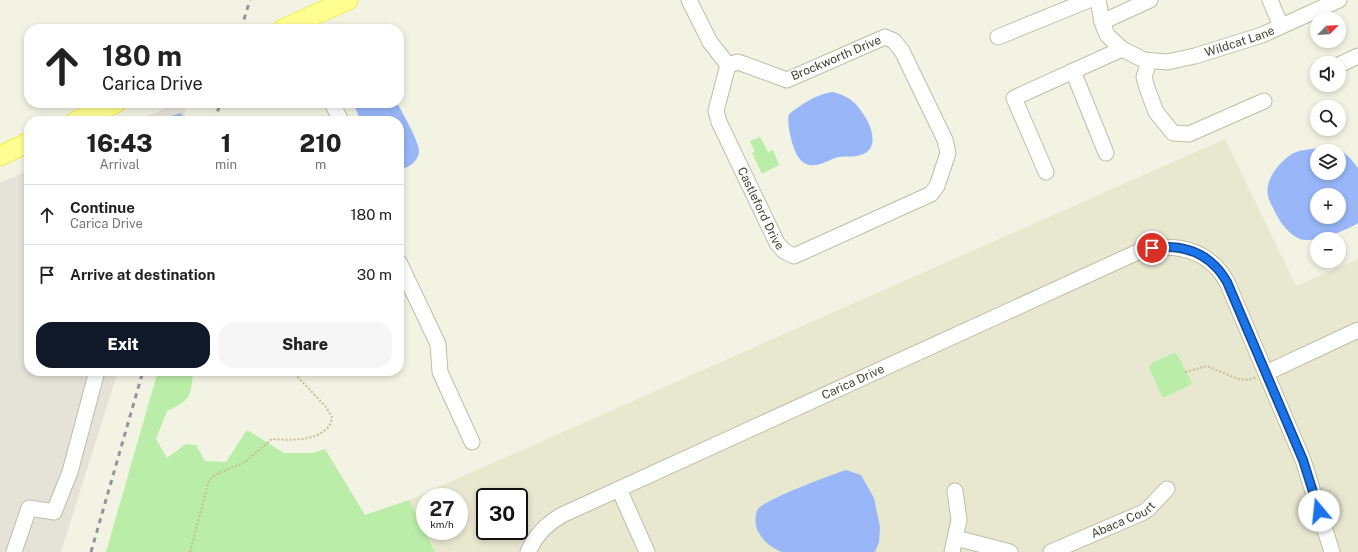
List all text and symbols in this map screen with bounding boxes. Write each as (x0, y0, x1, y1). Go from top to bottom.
north arrow (1310, 12, 1346, 48)
map controls (1310, 12, 1346, 268)
street label: Wildcat Lane (1203, 23, 1277, 60)
street label: Brockworth Drive (789, 33, 883, 83)
text: 180 m (102, 39, 182, 72)
icon: ahead (36, 40, 88, 92)
button: sound (1310, 56, 1346, 92)
text: Carica Drive (102, 73, 203, 94)
button: search (1310, 100, 1346, 136)
text: 16:43 (86, 129, 153, 157)
text: 1 (221, 129, 231, 157)
text: 210 (300, 129, 342, 157)
button: layers (1310, 144, 1346, 180)
text: Arrival (99, 157, 140, 172)
text: min (215, 157, 237, 172)
text: m (315, 157, 326, 172)
street label: Castleford Drive (735, 165, 787, 253)
button: + (1310, 188, 1346, 224)
text: Continue (70, 199, 135, 216)
icon: ahead (36, 204, 58, 226)
text: 180 m (350, 206, 392, 223)
text: Carica Drive (70, 216, 143, 231)
pin (1135, 231, 1169, 265)
button: − (1310, 232, 1346, 268)
icon: arrive (1141, 237, 1163, 259)
icon: arrive (36, 264, 58, 286)
text: Arrive at destination (70, 266, 215, 283)
text: 30 m (357, 266, 392, 283)
button: Exit (36, 322, 210, 368)
button: Share (218, 322, 392, 368)
street label: Carica Drive (819, 362, 887, 402)
speed limit sign: 30 (476, 488, 528, 540)
position arrow (1298, 490, 1340, 532)
text: 27 (429, 497, 455, 521)
street label: Abaca Court (1089, 498, 1158, 541)
text: km/h (430, 518, 454, 530)

